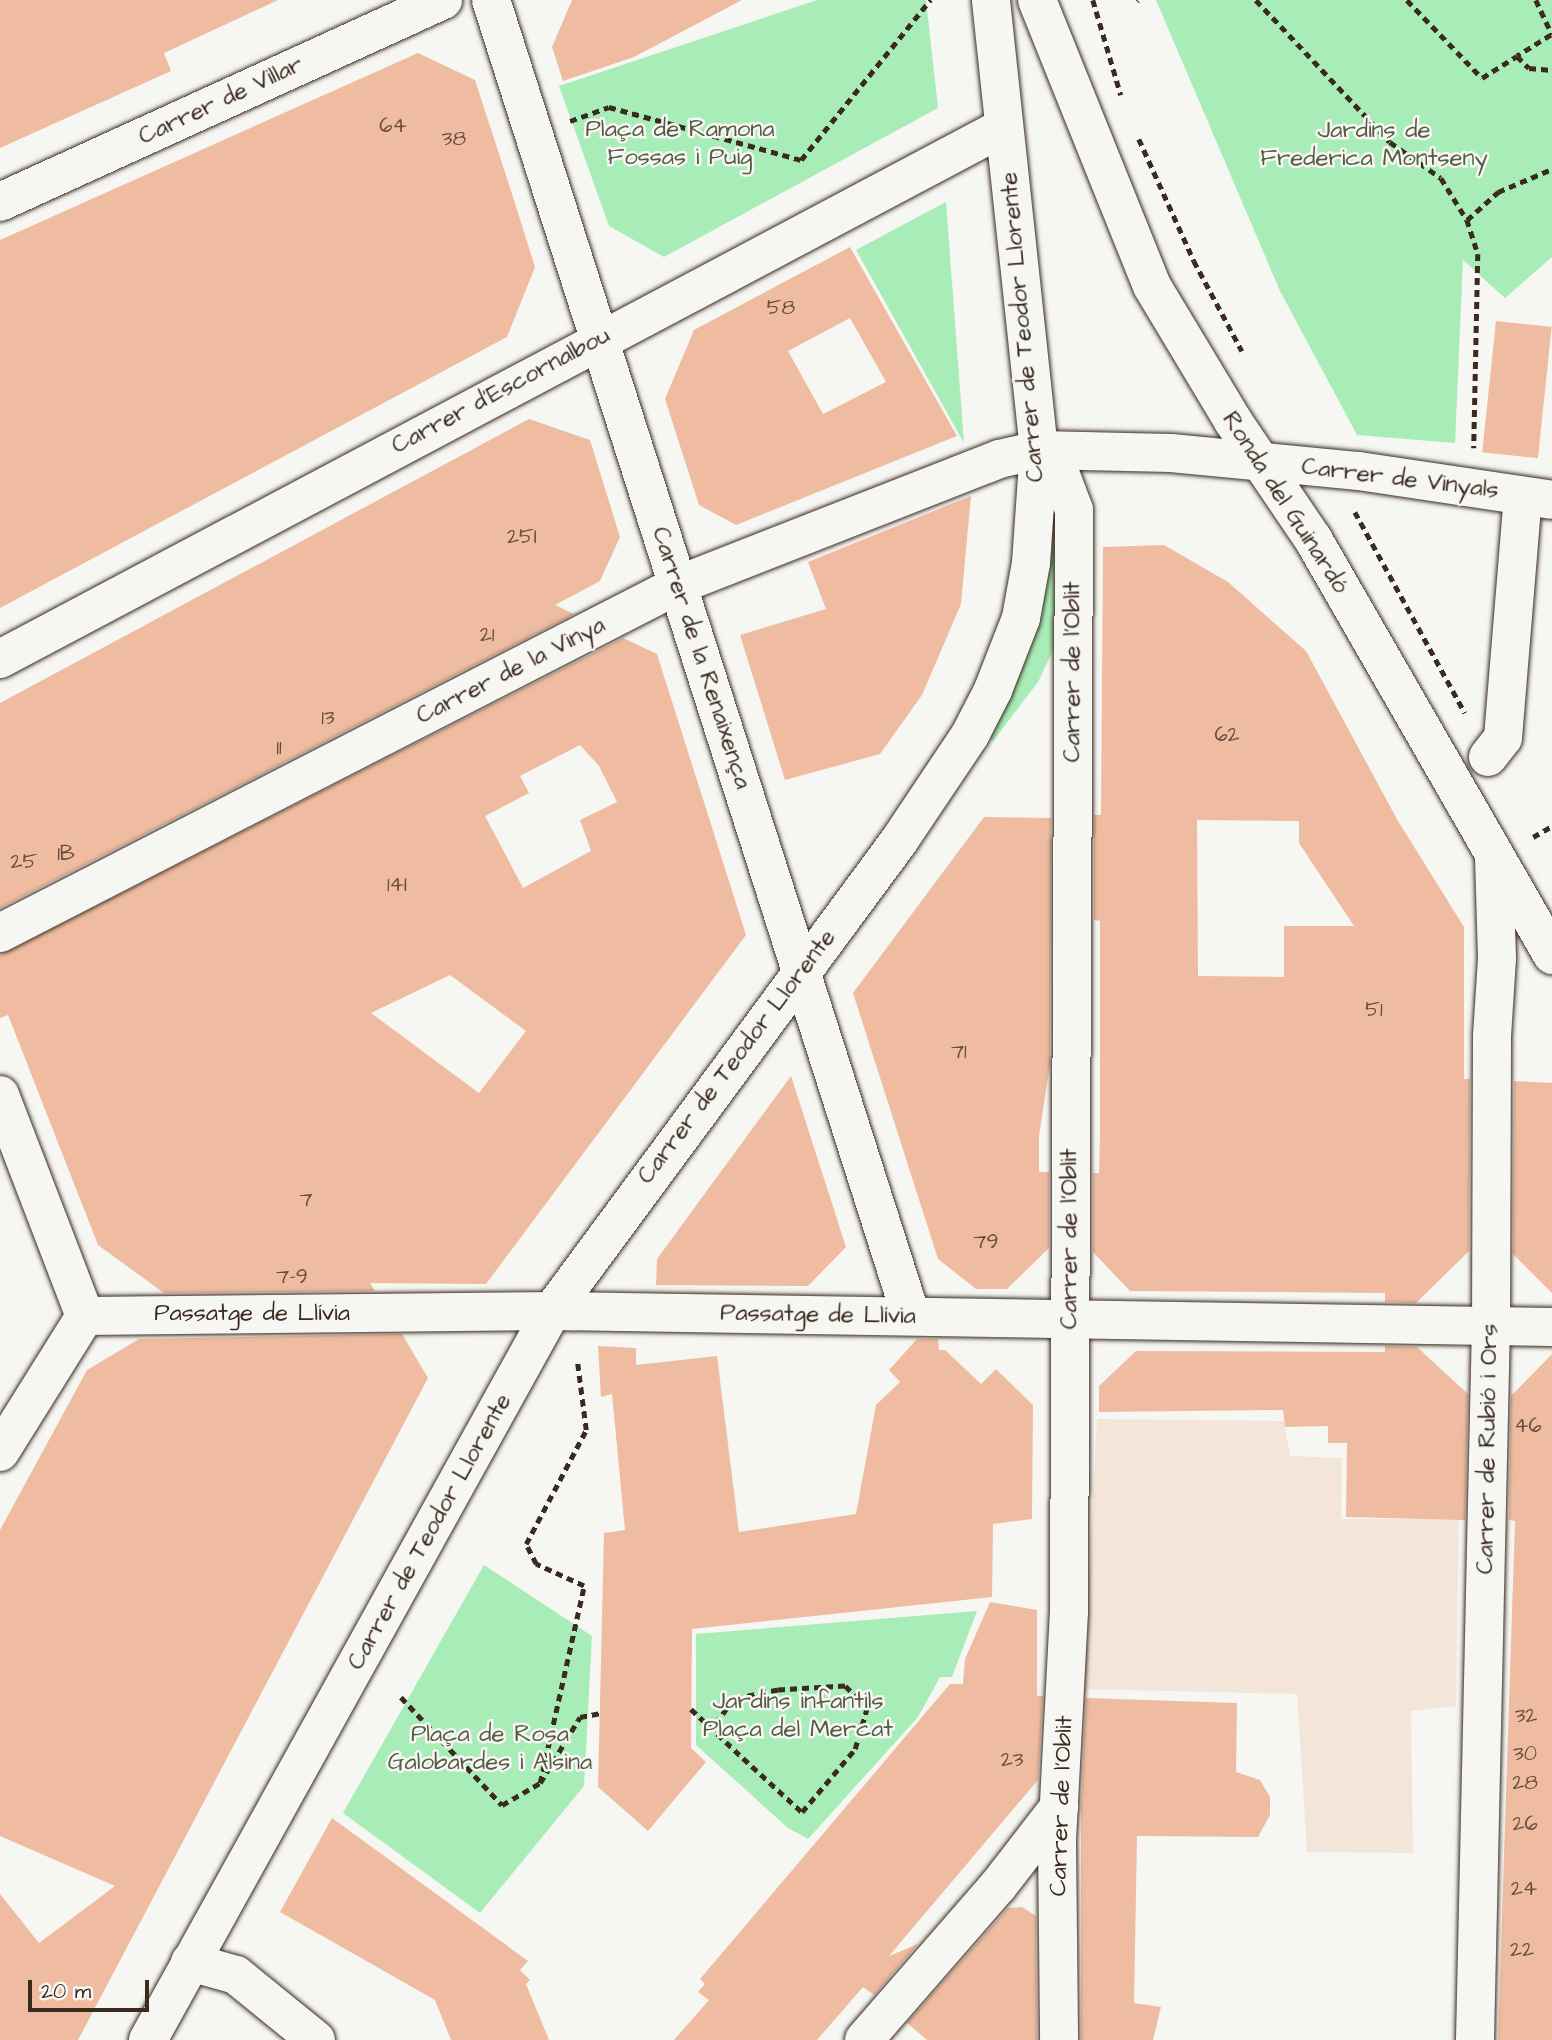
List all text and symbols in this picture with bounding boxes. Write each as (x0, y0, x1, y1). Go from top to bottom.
street label: Carrer de Villar (134, 50, 308, 152)
house number: 64 (379, 113, 407, 139)
park label: Plaça de Ramona Fossas i Puig (586, 116, 774, 172)
park label: Jardins de Frederica Montseny (1260, 117, 1488, 173)
house number: 38 (442, 126, 466, 152)
street label: Carrer de Teodor Llorente (995, 171, 1051, 483)
house number: 58 (767, 295, 795, 321)
street label: Carrer d'Escornalbou (387, 321, 615, 461)
street label: Ronda del Guinardó (1215, 407, 1355, 599)
street label: Carrer de Vinyals (1300, 453, 1500, 505)
street label: Carrer de la Renaixença (645, 523, 757, 793)
house number: 25I (507, 524, 537, 550)
street label: Carrer de l'Oblit (1059, 582, 1087, 762)
street label: Carrer de la Vinya (412, 611, 610, 731)
house number: 21 (480, 622, 494, 648)
house number: 13 (321, 705, 335, 731)
house number: 62 (1214, 722, 1240, 748)
house number: 11 (276, 735, 282, 761)
house number: 1B (57, 841, 75, 867)
house number: 25 (11, 849, 37, 875)
house number: 14I (387, 872, 407, 898)
street label: Carrer de Teodor Llorente (632, 924, 842, 1190)
house number: 51 (1365, 997, 1383, 1023)
house number: 71 (951, 1039, 967, 1065)
street label: Carrer de l'Oblit (1056, 1149, 1084, 1329)
house number: 7 (300, 1187, 312, 1213)
house number: 79 (974, 1229, 998, 1255)
house number: 7-9 (276, 1264, 308, 1290)
street label: Passatge de Llívia (720, 1299, 916, 1331)
street label: Passatge de Llívia (154, 1300, 350, 1328)
street label: Carrer de Rubió i Ors (1471, 1323, 1505, 1575)
street label: Carrer de Teodor Llorente (342, 1389, 518, 1675)
house number: 46 (1514, 1413, 1542, 1439)
park label: Jardins infantils Plaça del Mercat (703, 1688, 893, 1744)
house number: 32 (1515, 1703, 1537, 1729)
street label: Carrer de l'Oblit (1044, 1715, 1080, 1897)
park label: Plaça de Rosa Galobardes i Alsina (388, 1721, 592, 1777)
house number: 30 (1513, 1741, 1537, 1767)
house number: 23 (1001, 1747, 1023, 1773)
house number: 28 (1512, 1770, 1538, 1796)
house number: 26 (1512, 1811, 1538, 1837)
house number: 24 (1511, 1876, 1537, 1902)
house number: 22 (1510, 1937, 1534, 1963)
scale bar (32, 1966, 152, 2010)
text: 20 m (41, 1977, 91, 2006)

